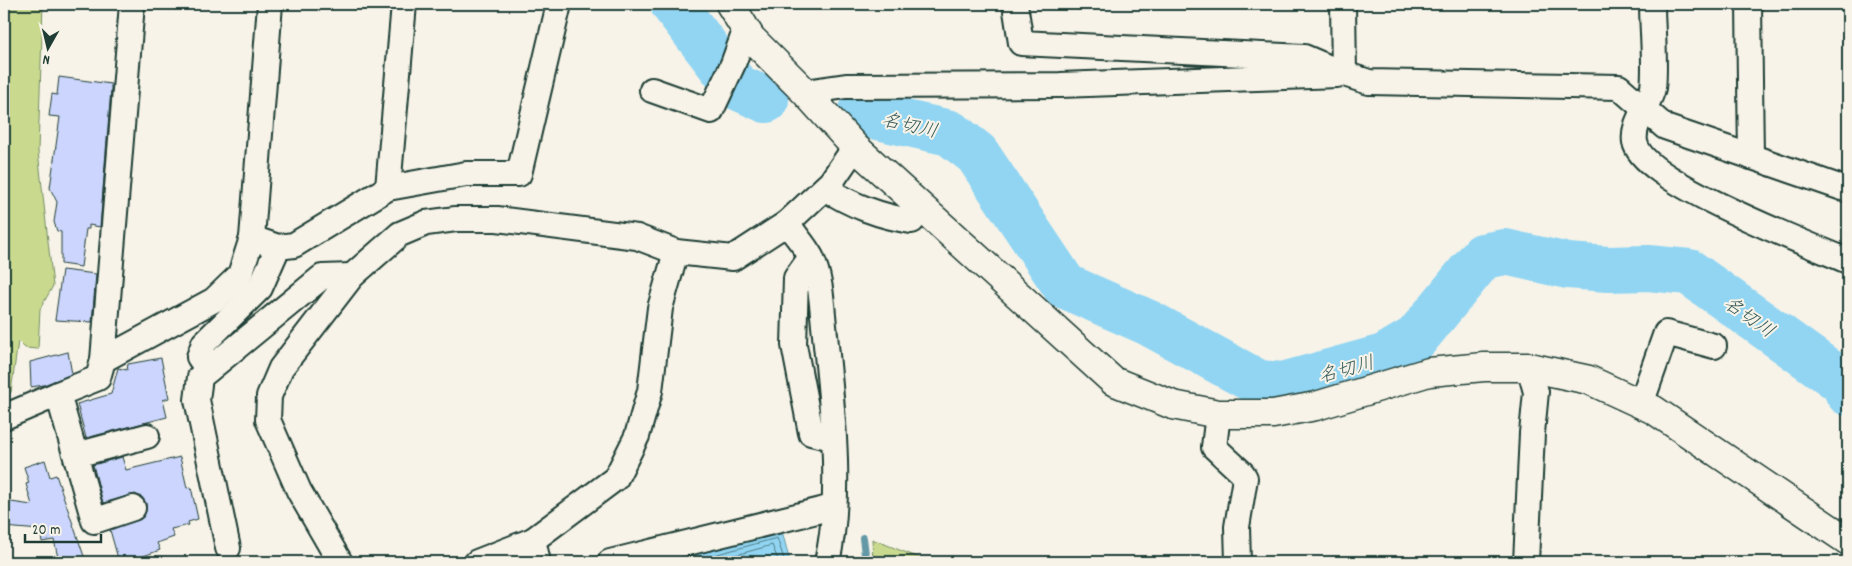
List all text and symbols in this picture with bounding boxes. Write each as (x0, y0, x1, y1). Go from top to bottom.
north arrow (22, 22, 72, 72)
text: N (42, 48, 51, 69)
water label: 名切川 (878, 108, 940, 147)
water label: 名切川 (1717, 291, 1779, 346)
water label: 名切川 (1316, 351, 1378, 392)
scale bar (25, 511, 101, 543)
text: 20 m (32, 520, 60, 542)

